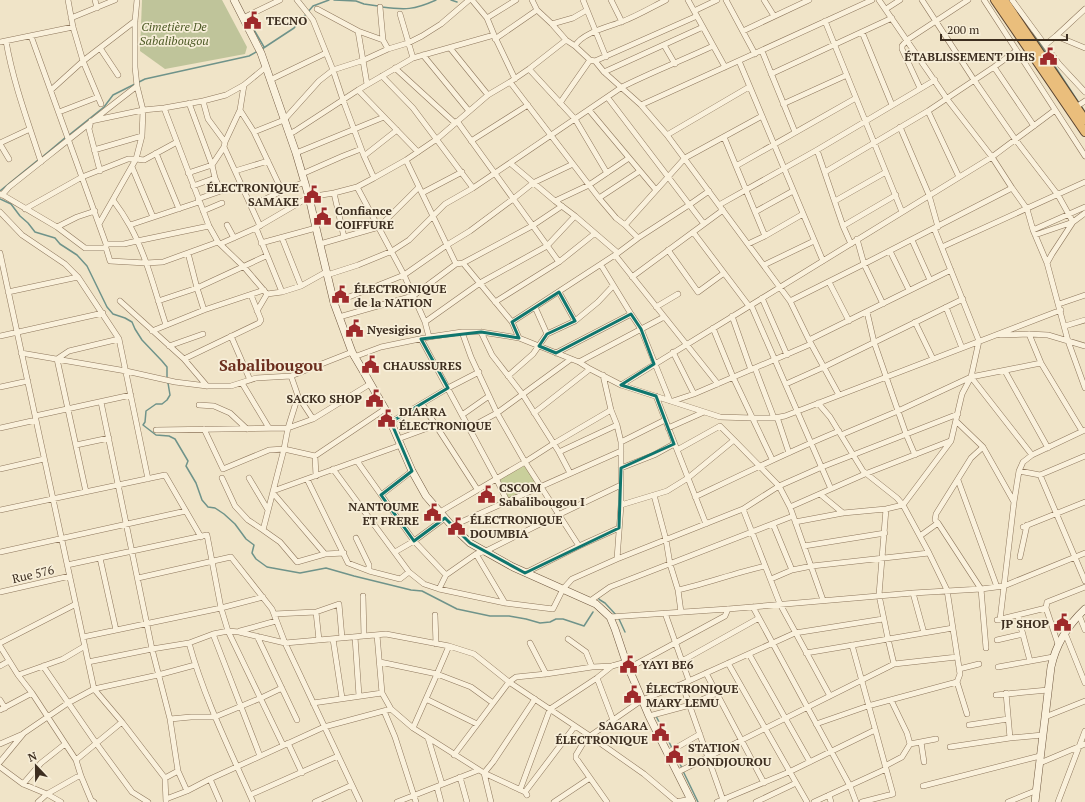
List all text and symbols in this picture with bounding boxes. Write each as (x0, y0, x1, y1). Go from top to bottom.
public building icon: TECNO (243, 10, 263, 30)
place label: TECNO (266, 13, 307, 28)
scale bar (941, 16, 1067, 42)
park label: Cimetière De Sabalibougou (139, 19, 209, 48)
text: 200 m (947, 22, 980, 37)
public building icon: ÉTABLISSEMENT DIHS (1038, 46, 1058, 66)
place label: ÉTABLISSEMENT DIHS (904, 49, 1035, 64)
place label: ÉLECTRONIQUE SAMAKE (207, 180, 299, 209)
public building icon: ÉLECTRONIQUE SAMAKE (302, 184, 322, 204)
place label: Confiance COIFFURE (335, 203, 394, 232)
public building icon: Confiance COIFFURE (312, 207, 332, 227)
place label: ÉLECTRONIQUE de la NATION (354, 281, 446, 310)
public building icon: ÉLECTRONIQUE de la NATION (331, 285, 351, 305)
public building icon: Nyesigiso (344, 319, 364, 339)
place label: Nyesigiso (367, 322, 421, 337)
district label: Sabalibougou (219, 354, 323, 376)
public building icon: CHAUSSURES (360, 355, 380, 375)
place label: CHAUSSURES (383, 358, 462, 373)
public building icon: SACKO SHOP (365, 388, 385, 408)
place label: SACKO SHOP (286, 391, 362, 406)
place label: DIARRA ÉLECTRONIQUE (399, 404, 491, 433)
public building icon: DIARRA ÉLECTRONIQUE (376, 408, 396, 428)
place label: CSCOM Sabalibougou I (499, 480, 585, 509)
public building icon: CSCOM Sabalibougou I (476, 484, 496, 504)
place label: NANTOUME ET FRERE (348, 499, 419, 528)
public building icon: NANTOUME ET FRERE (422, 503, 442, 523)
place label: ÉLECTRONIQUE DOUMBIA (470, 512, 562, 541)
public building icon: ÉLECTRONIQUE DOUMBIA (447, 516, 467, 536)
street label: Rue 576 (11, 562, 56, 586)
public building icon: JP SHOP (1052, 613, 1072, 633)
place label: JP SHOP (1001, 616, 1049, 631)
public building icon: YAYI BE6 (618, 654, 638, 674)
place label: YAYI BE6 (641, 657, 694, 672)
place label: ÉLECTRONIQUE MARY LEMU (646, 681, 738, 710)
public building icon: ÉLECTRONIQUE MARY LEMU (623, 685, 643, 705)
place label: SAGARA ÉLECTRONIQUE (556, 718, 648, 747)
public building icon: SAGARA ÉLECTRONIQUE (651, 722, 671, 742)
place label: STATION DONDJOUROU (688, 740, 772, 769)
public building icon: STATION DONDJOUROU (665, 744, 685, 764)
north arrow (16, 746, 56, 786)
text: N (26, 748, 39, 765)

